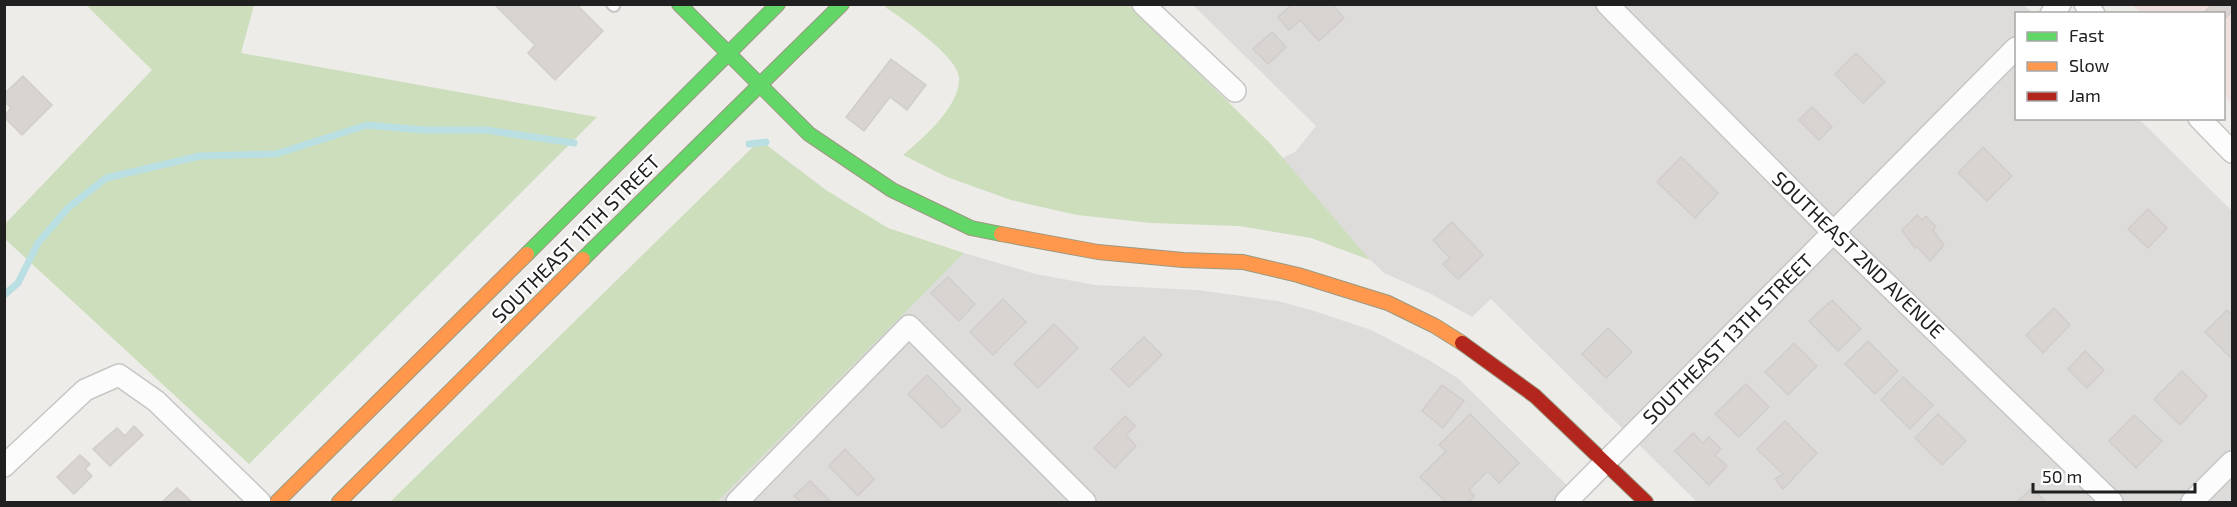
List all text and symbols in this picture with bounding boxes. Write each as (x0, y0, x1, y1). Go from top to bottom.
legend (2015, 12, 2225, 120)
text: Fast (2069, 24, 2104, 46)
text: Slow (2069, 54, 2110, 76)
text: Jam (2069, 84, 2101, 106)
street label: SOUTHEAST 11TH STREET (486, 149, 665, 327)
street label: SOUTHEAST 2ND AVENUE (1768, 166, 1950, 343)
street label: SOUTHEAST 13TH STREET (1637, 248, 1818, 428)
scale bar (2033, 456, 2195, 494)
text: 50 m (2042, 465, 2082, 487)

